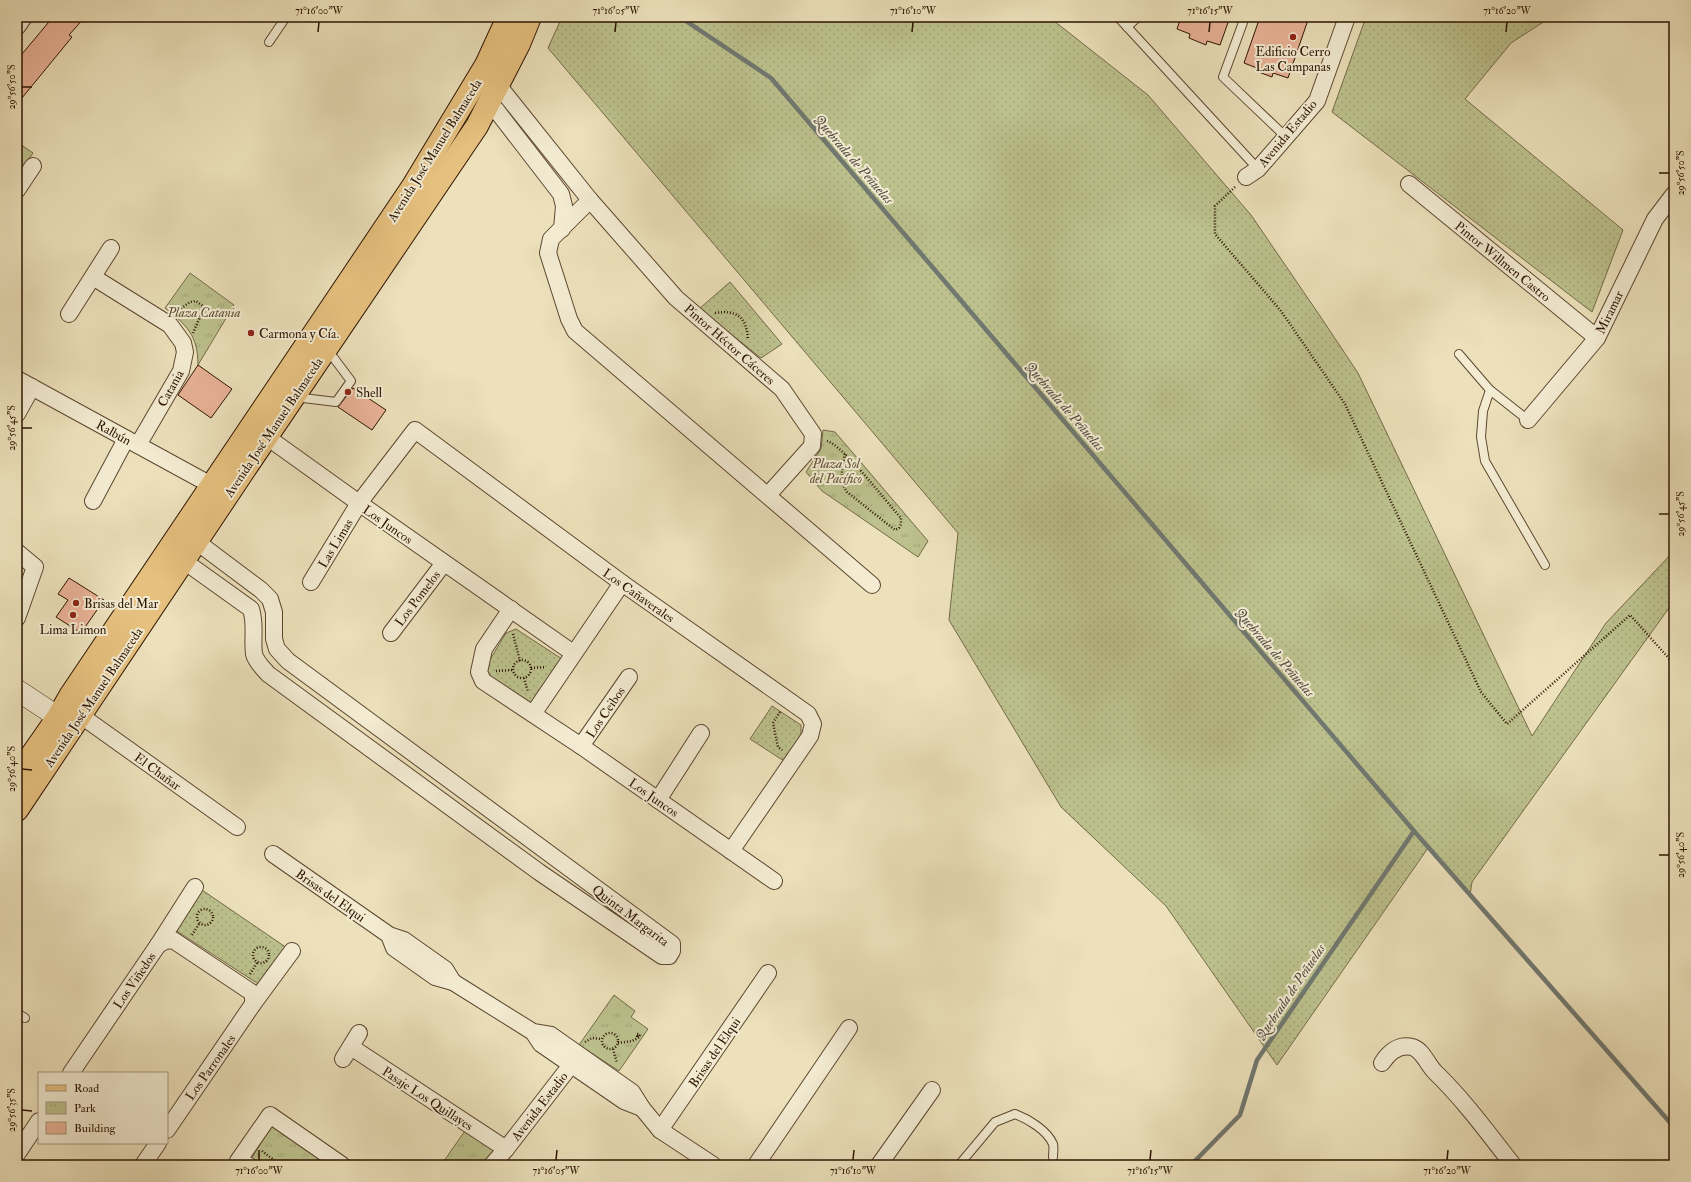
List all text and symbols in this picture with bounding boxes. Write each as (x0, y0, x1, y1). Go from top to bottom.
text: 71°16'00"W (295, 5, 344, 17)
text: 71°16'05"W (593, 5, 640, 17)
text: 71°16'10"W (890, 5, 937, 17)
text: 71°16'15"W (1187, 5, 1233, 17)
text: 71°16'20"W (1483, 5, 1532, 17)
marker: Edificio Cerro Las Campanas (1288, 32, 1298, 42)
place label: Edificio Cerro Las Campanas (1255, 44, 1331, 76)
text: 29°56'50"S (6, 64, 18, 110)
street label: Avenida José Manuel Balmaceda (384, 76, 486, 226)
street label: Avenida Estadio (1254, 97, 1321, 171)
water label: Quebrada de Peñuelas (809, 111, 898, 209)
text: 29°56'50"S (1675, 150, 1687, 196)
street label: Pintor Willmen Castro (1451, 218, 1553, 305)
street label: Miramar (1593, 288, 1627, 337)
street label: Pintor Héctor Cáceres (681, 301, 778, 389)
park label: Plaza Catania (166, 305, 241, 321)
place label: Carmona y Cía. (259, 326, 339, 343)
marker: Carmona y Cía. (246, 328, 256, 338)
street label: Avenida José Manuel Balmaceda (220, 354, 327, 501)
water label: Quebrada de Peñuelas (1020, 358, 1109, 456)
street label: Catania (154, 367, 188, 410)
place label: Shell (356, 385, 383, 401)
marker: Shell (343, 387, 353, 397)
text: 29°56'45"S (6, 405, 18, 451)
street label: Ralbún (93, 417, 134, 449)
park label: Plaza Sol del Pacífico (809, 456, 862, 487)
text: 29°56'45"S (1675, 491, 1687, 537)
street label: Los Juncos (359, 502, 416, 548)
street label: Las Limas (315, 515, 357, 571)
street label: Los Cañaverales (599, 565, 678, 627)
street label: Los Pomelos (392, 567, 444, 630)
place label: Brisas del Mar (84, 596, 158, 612)
marker: Brisas del Mar (71, 598, 81, 608)
water label: Quebrada de Peñuelas (1230, 604, 1319, 702)
marker: Lima Limon (68, 610, 78, 620)
place label: Lima Limon (40, 622, 107, 638)
street label: Avenida José Manuel Balmaceda (40, 624, 147, 771)
street label: Los Ceibos (583, 683, 629, 741)
text: 29°56'40"S (6, 746, 18, 792)
street label: El Chañar (131, 749, 184, 794)
street label: Los Juncos (625, 775, 682, 821)
text: 29°56'40"S (1675, 832, 1687, 878)
street label: Brisas del Elqui (293, 866, 369, 926)
street label: Quinta Margarita (589, 882, 673, 950)
water label: Quebrada de Peñuelas (1252, 940, 1330, 1044)
street label: Los Viñedos (110, 949, 160, 1012)
street label: Brisas del Elqui (685, 1014, 744, 1091)
street label: Los Parronales (182, 1031, 240, 1104)
street label: Pasaje Los Quillayes (378, 1064, 476, 1135)
street label: Avenida Estadio (507, 1069, 572, 1145)
legend (38, 1072, 168, 1144)
text: Road (74, 1081, 99, 1096)
text: 29°56'35"S (6, 1088, 18, 1132)
text: Park (74, 1101, 96, 1116)
text: Building (74, 1121, 117, 1136)
text: 71°16'00"W (235, 1165, 284, 1177)
text: 71°16'05"W (533, 1165, 580, 1177)
text: 71°16'10"W (830, 1165, 877, 1177)
text: 71°16'15"W (1127, 1165, 1173, 1177)
text: 71°16'20"W (1423, 1165, 1472, 1177)

